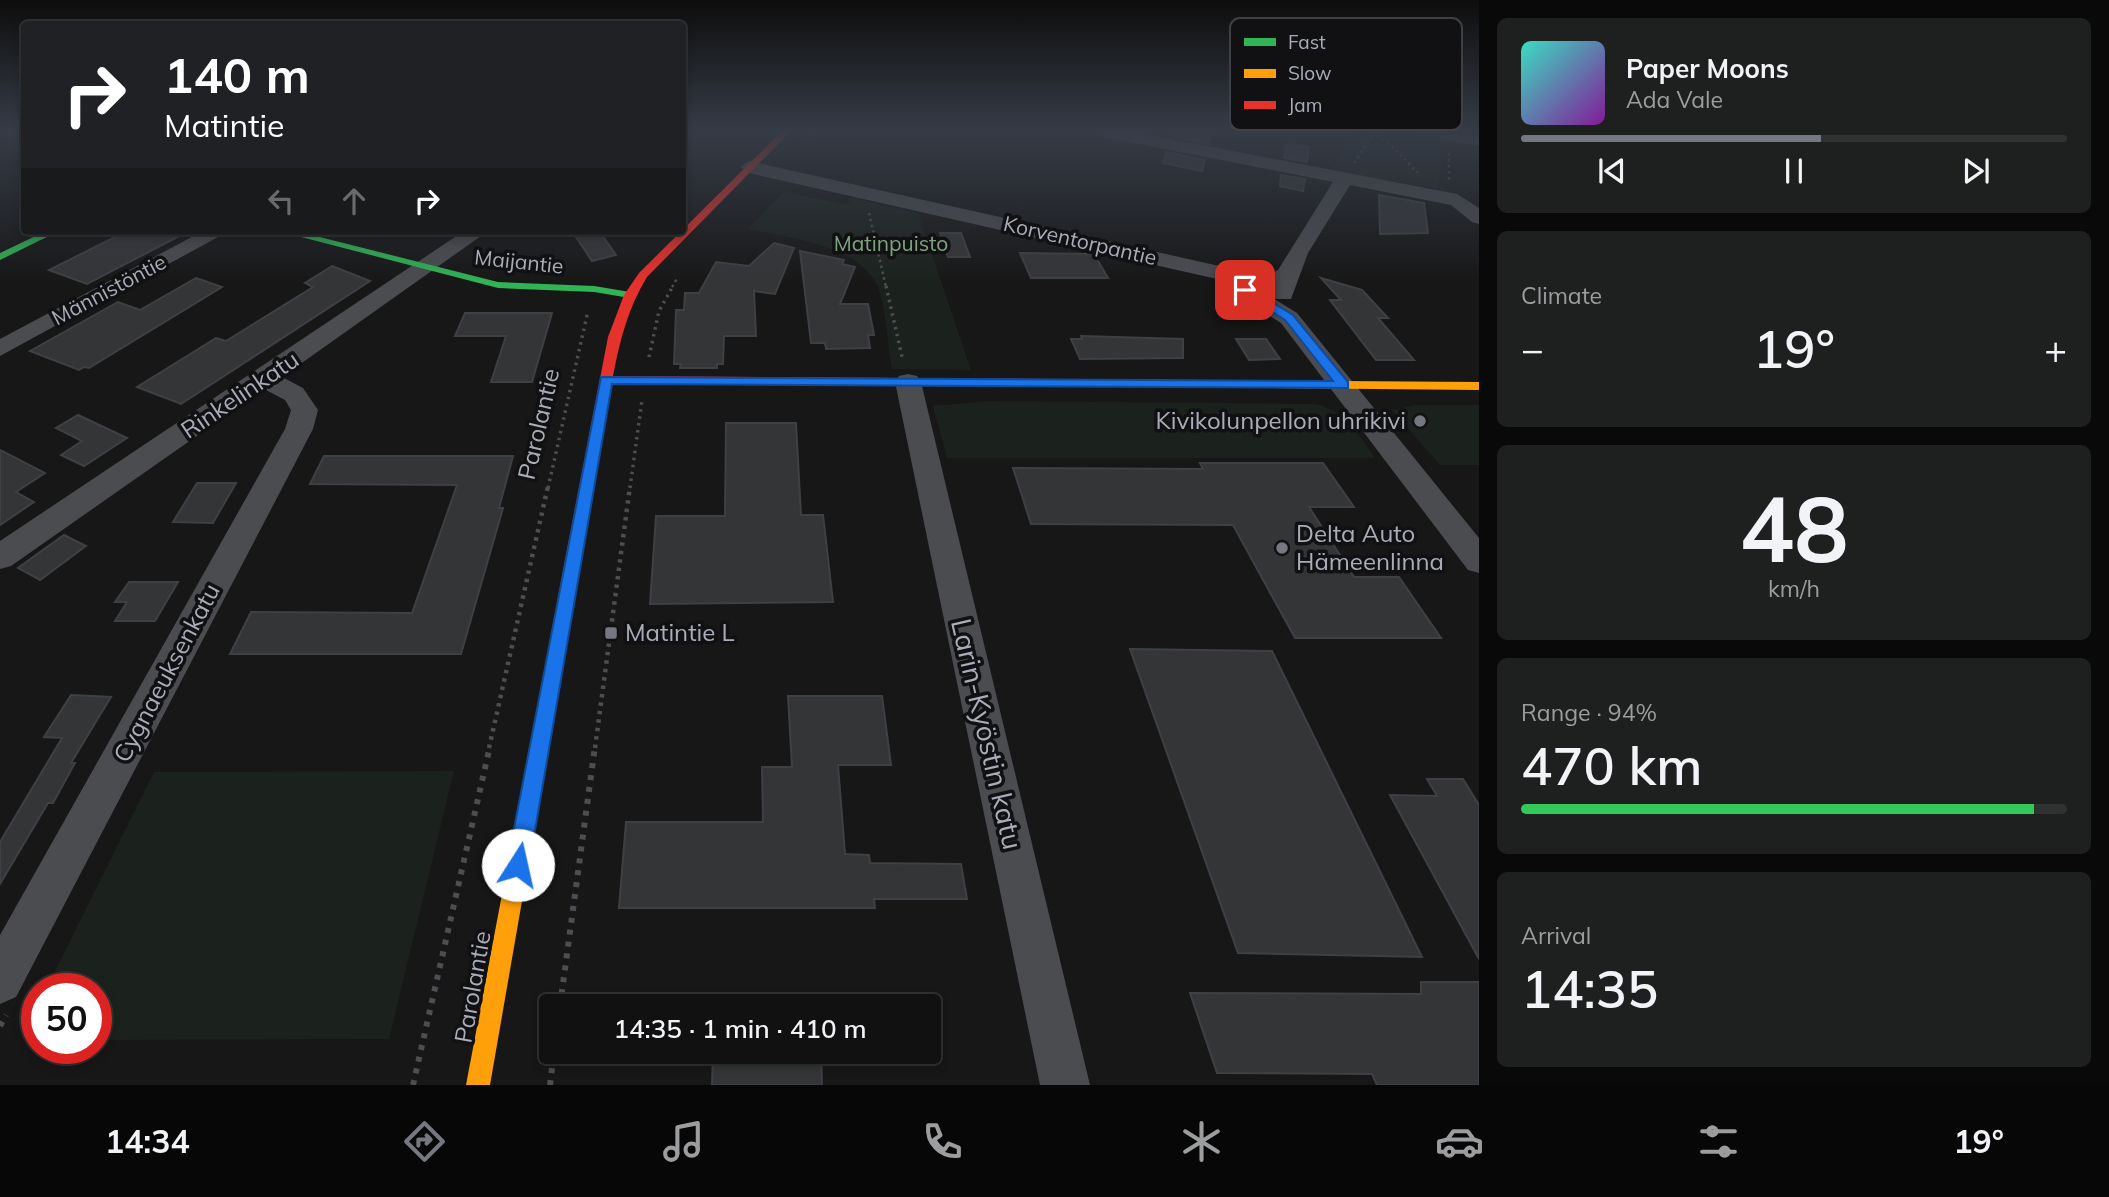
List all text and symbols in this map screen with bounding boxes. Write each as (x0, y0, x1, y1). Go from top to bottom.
legend (1230, 18, 1462, 130)
text: Fast (1288, 30, 1326, 54)
text: 140 m (164, 44, 310, 105)
icon: right (49, 49, 140, 140)
text: Paper Moons (1626, 52, 1789, 85)
text: Slow (1288, 61, 1332, 85)
text: Ada Vale (1626, 85, 1723, 114)
text: Jam (1288, 93, 1322, 117)
text: Matintie (164, 105, 284, 145)
icon: previous (1593, 152, 1631, 190)
icon: pause (1775, 152, 1813, 190)
icon: next (1957, 152, 1995, 190)
icon: left (262, 182, 300, 220)
icon: ahead (335, 182, 373, 220)
icon: right (408, 182, 446, 220)
street label: Korventorpantie (1001, 210, 1159, 270)
park label: Matinpuisto (834, 230, 948, 256)
street label: Maijantie (473, 243, 565, 279)
street label: Männistöntie (47, 248, 170, 330)
pin (1215, 260, 1275, 320)
icon: arrive (1226, 271, 1264, 309)
text: Climate (1521, 281, 1602, 310)
text: 19° (1753, 316, 1835, 381)
text: − (1521, 325, 1544, 373)
text: + (2044, 325, 2067, 373)
street label: Rinkelinkatu (175, 344, 304, 445)
street label: Parolantie (511, 365, 565, 482)
place label: Kivikolunpellon uhrikivi (1155, 405, 1406, 435)
marker: Kivikolunpellon uhrikivi (1412, 413, 1428, 429)
text: 48 (1739, 471, 1849, 585)
place label: Delta Auto Hämeenlinna (1296, 518, 1444, 576)
marker: Delta Auto Hämeenlinna (1274, 540, 1290, 556)
text: km/h (1768, 574, 1820, 603)
street label: Cygnaeuksenkatu (106, 578, 226, 767)
street label: Larin-Kyöstin katu (944, 615, 1031, 853)
place label: Matintie L (625, 617, 735, 647)
marker: Matintie L (603, 625, 619, 641)
text: Range · 94% (1521, 698, 1657, 727)
text: 470 km (1521, 733, 1702, 798)
position arrow (481, 828, 555, 902)
text: Arrival (1521, 921, 1591, 950)
street label: Parolantie (447, 929, 497, 1045)
text: 14:35 (1521, 956, 1658, 1021)
speed limit sign: 50 (21, 973, 112, 1064)
text: 14:35 · 1 min · 410 m (613, 1012, 867, 1045)
icon: directions (400, 1117, 449, 1166)
icon: music (659, 1117, 708, 1166)
icon: phone (918, 1117, 967, 1166)
icon: climate (1177, 1117, 1226, 1166)
icon: car (1435, 1117, 1484, 1166)
icon: filters (1694, 1117, 1743, 1166)
text: 14:34 (105, 1121, 190, 1161)
text: 19° (1953, 1121, 2004, 1161)

